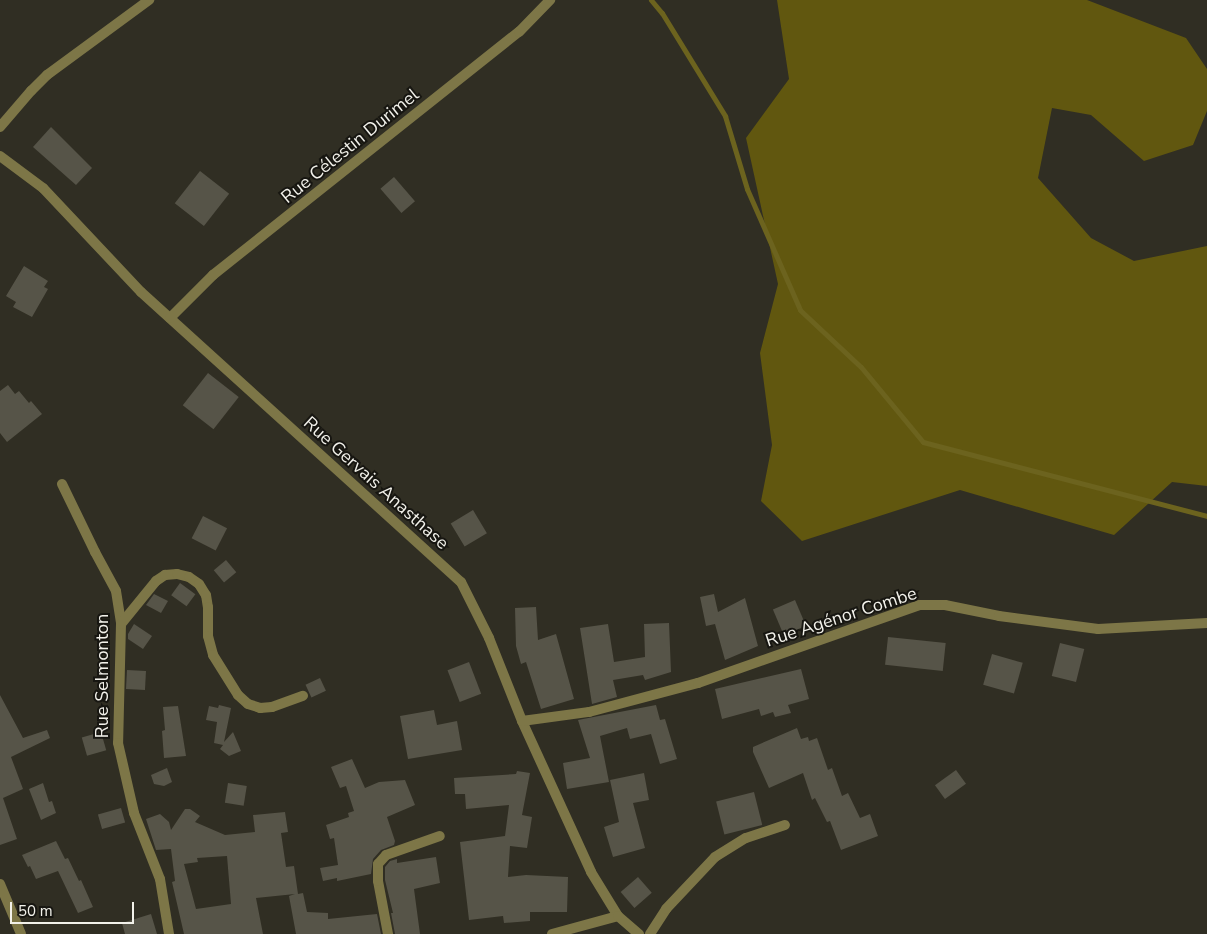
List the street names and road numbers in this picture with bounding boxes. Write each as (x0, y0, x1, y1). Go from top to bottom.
street label: Rue Célestin Durimel (277, 84, 423, 208)
street label: Rue Gervais Anasthase (299, 412, 453, 554)
street label: Rue Agénor Combe (763, 582, 919, 652)
street label: Rue Selmonton (91, 614, 113, 738)

